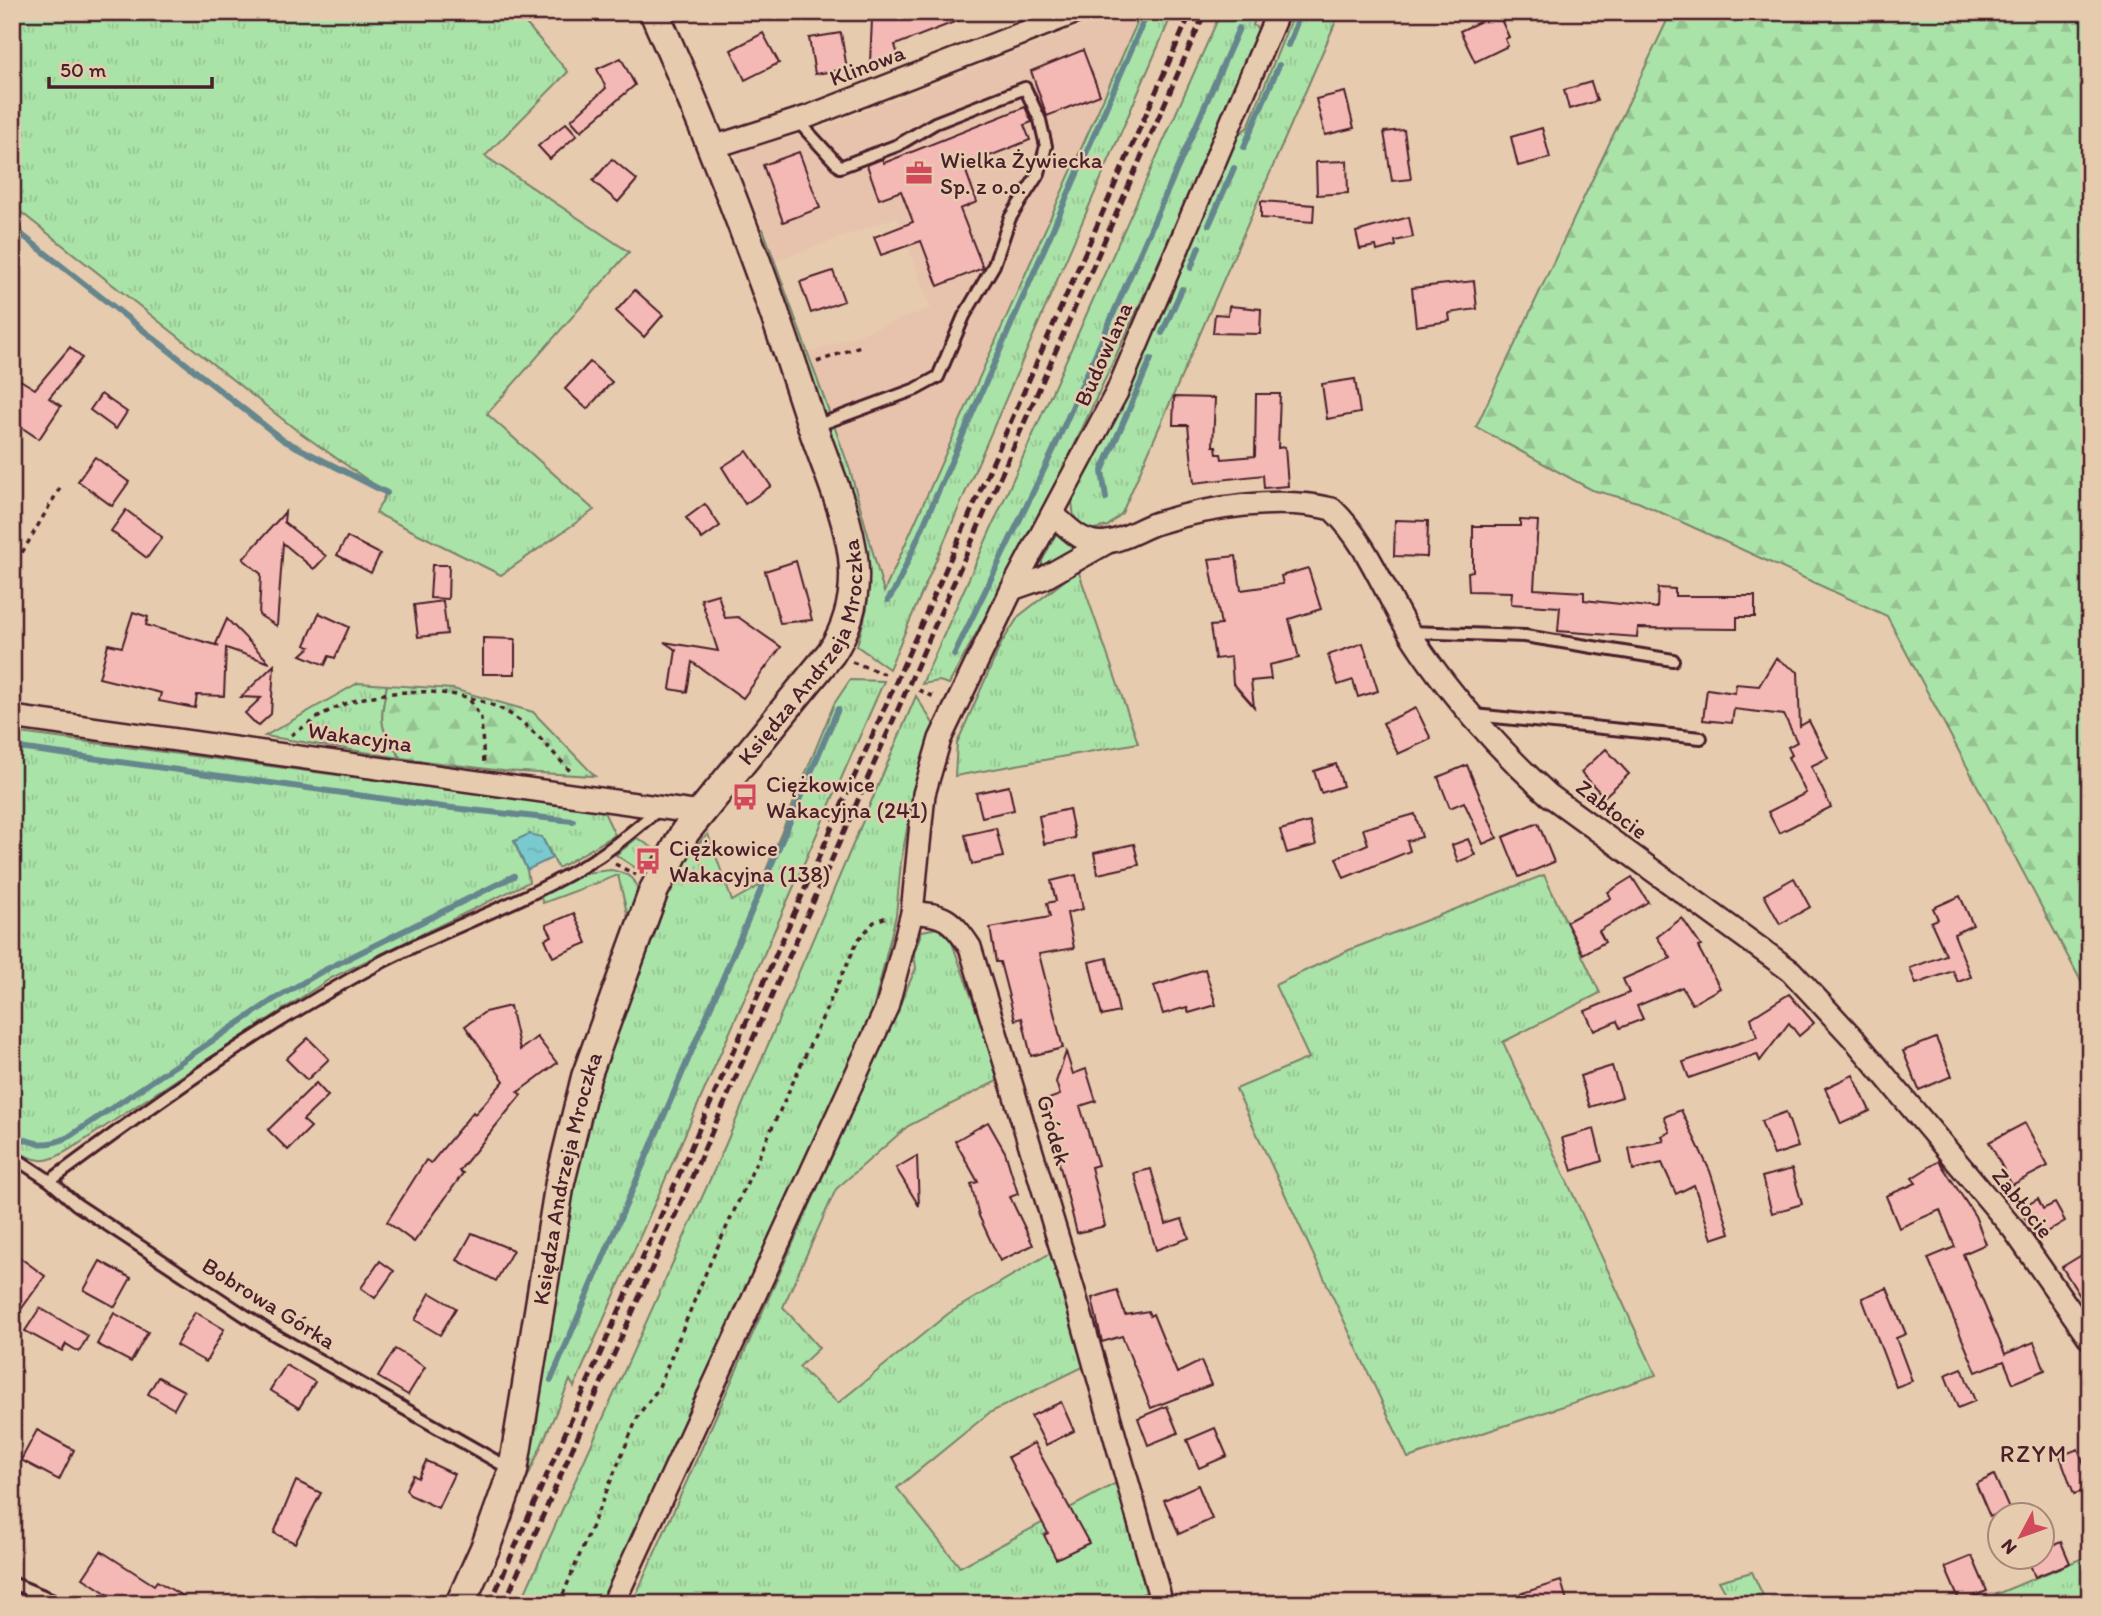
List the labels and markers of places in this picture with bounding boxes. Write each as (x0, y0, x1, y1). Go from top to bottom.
place label: Wielka Żywiecka Sp. z o.o. (940, 146, 1103, 200)
office icon: Wielka Żywiecka Sp. z o.o. (904, 158, 934, 188)
place label: Ciężkowice Wakacyjna (241) (766, 770, 928, 824)
bus stop icon: Ciężkowice Wakacyjna (241) (730, 782, 760, 812)
place label: Ciężkowice Wakacyjna (138) (669, 834, 830, 888)
bus stop icon: Ciężkowice Wakacyjna (138) (633, 846, 663, 876)

